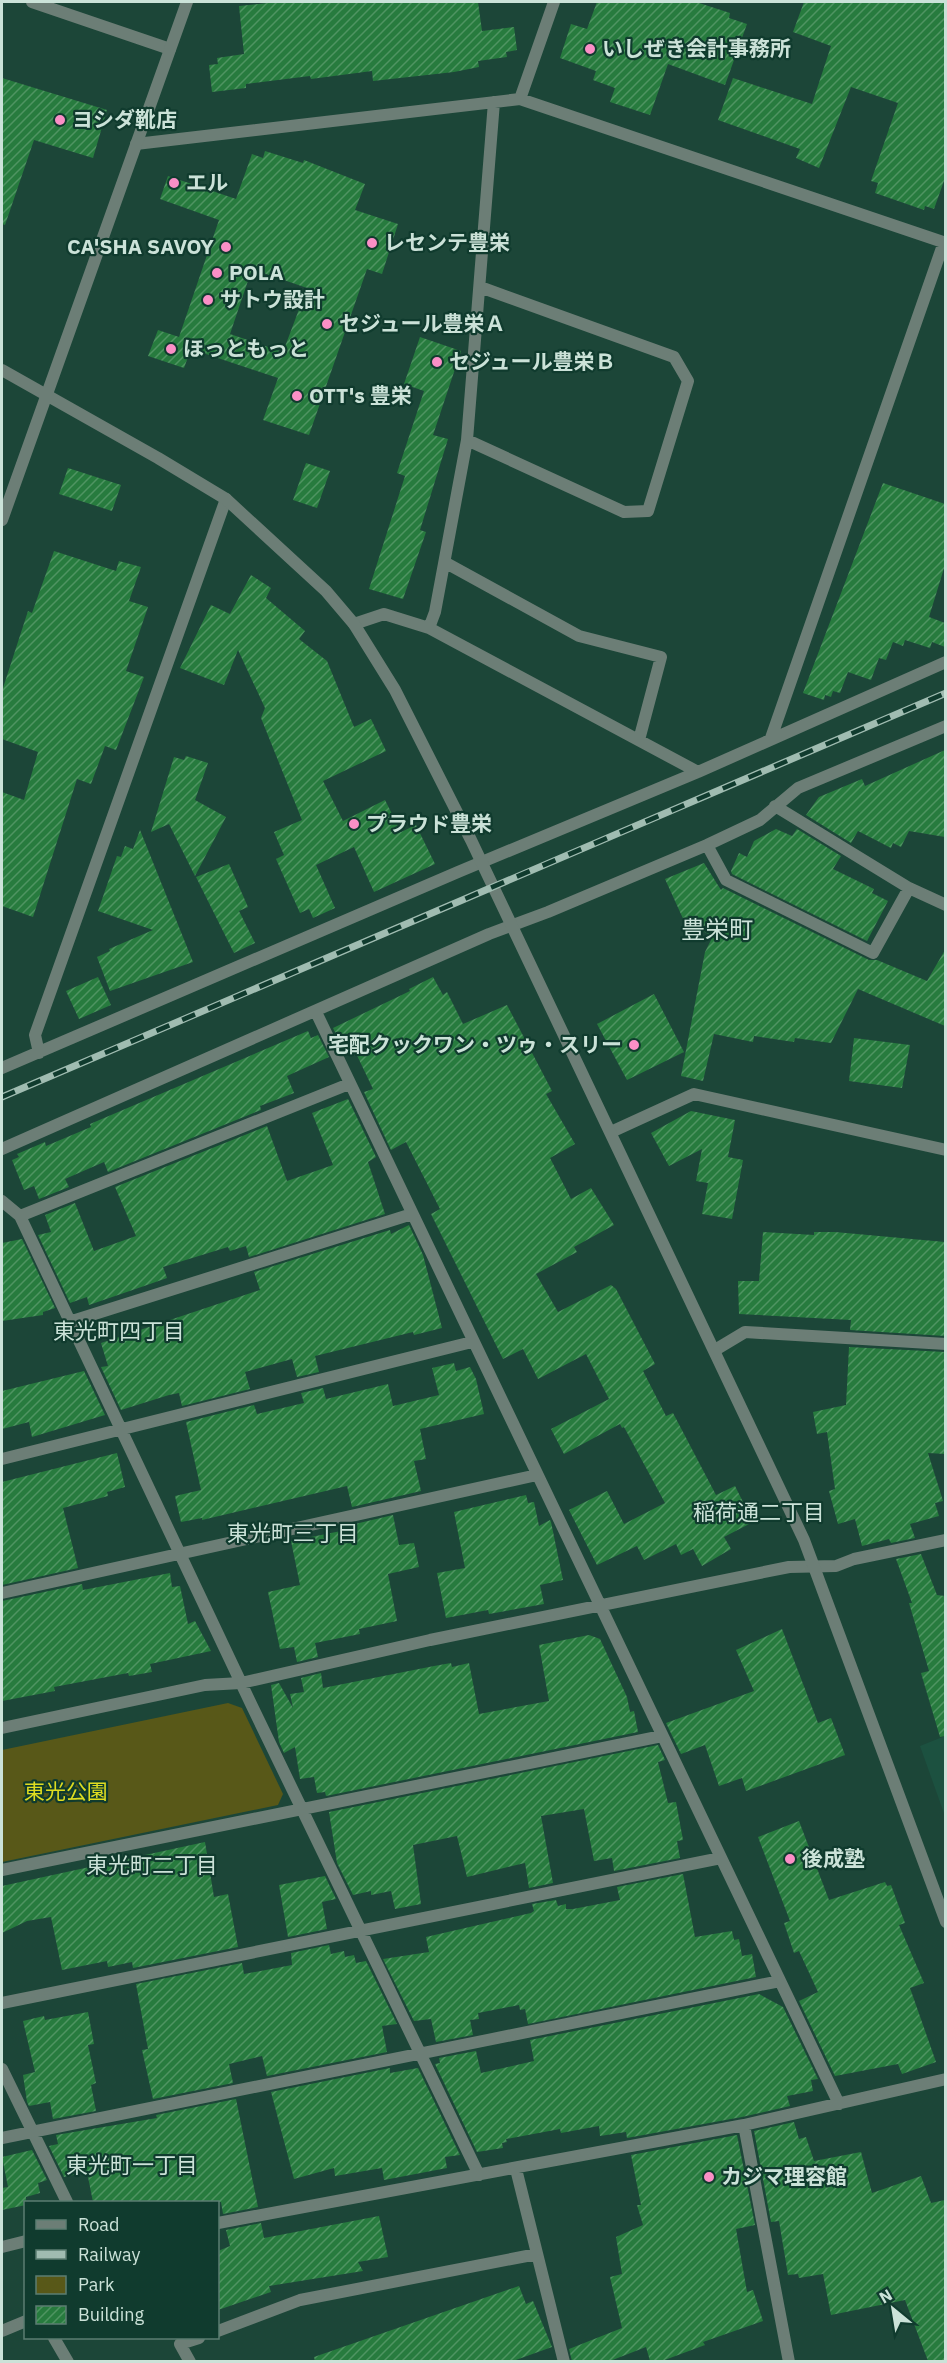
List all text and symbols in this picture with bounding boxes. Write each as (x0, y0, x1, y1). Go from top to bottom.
place label: いしぜき会計事務所 (602, 34, 791, 62)
marker: いしぜき会計事務所 (583, 42, 597, 56)
place label: ヨシダ靴店 (72, 105, 177, 133)
marker: ヨシダ靴店 (53, 113, 67, 127)
place label: エル (186, 168, 228, 196)
marker: エル (167, 176, 181, 190)
place label: レセンテ豊栄 (384, 228, 510, 256)
place label: CA'SHA SAVOY (67, 232, 214, 260)
marker: レセンテ豊栄 (365, 236, 379, 250)
marker: CA'SHA SAVOY (219, 240, 233, 254)
place label: POLA (229, 258, 284, 286)
marker: POLA (210, 266, 224, 280)
place label: サトウ設計 (220, 285, 325, 313)
marker: サトウ設計 (201, 293, 215, 307)
place label: セジュール豊栄Ａ (339, 309, 506, 337)
marker: セジュール豊栄Ａ (320, 317, 334, 331)
place label: ほっともっと (183, 334, 309, 362)
marker: ほっともっと (164, 342, 178, 356)
place label: セジュール豊栄Ｂ (449, 347, 616, 375)
marker: セジュール豊栄Ｂ (430, 355, 444, 369)
place label: OTT's 豊栄 (309, 381, 412, 409)
marker: OTT's 豊栄 (290, 389, 304, 403)
place label: プラウド豊栄 (366, 809, 492, 837)
marker: プラウド豊栄 (347, 817, 361, 831)
district label: 豊栄町 (681, 913, 753, 945)
place label: 宅配クックワン・ツゥ・スリー (328, 1030, 622, 1058)
marker: 宅配クックワン・ツゥ・スリー (627, 1038, 641, 1052)
district label: 東光町四丁目 (53, 1316, 185, 1345)
district label: 稲荷通二丁目 (693, 1497, 825, 1526)
district label: 東光町三丁目 (227, 1518, 359, 1547)
park label: 東光公園 (24, 1777, 108, 1805)
place label: 後成塾 (802, 1844, 865, 1872)
district label: 東光町二丁目 (86, 1850, 218, 1879)
marker: 後成塾 (783, 1852, 797, 1866)
district label: 東光町一丁目 (66, 2150, 198, 2179)
place label: カジマ理容館 (721, 2162, 847, 2190)
marker: カジマ理容館 (702, 2170, 716, 2184)
legend (24, 2201, 219, 2339)
text: Road (78, 2213, 119, 2236)
text: Railway (78, 2243, 140, 2266)
text: Park (78, 2273, 115, 2296)
north arrow (863, 2279, 923, 2339)
text: N (875, 2284, 896, 2308)
text: Building (78, 2303, 145, 2326)

